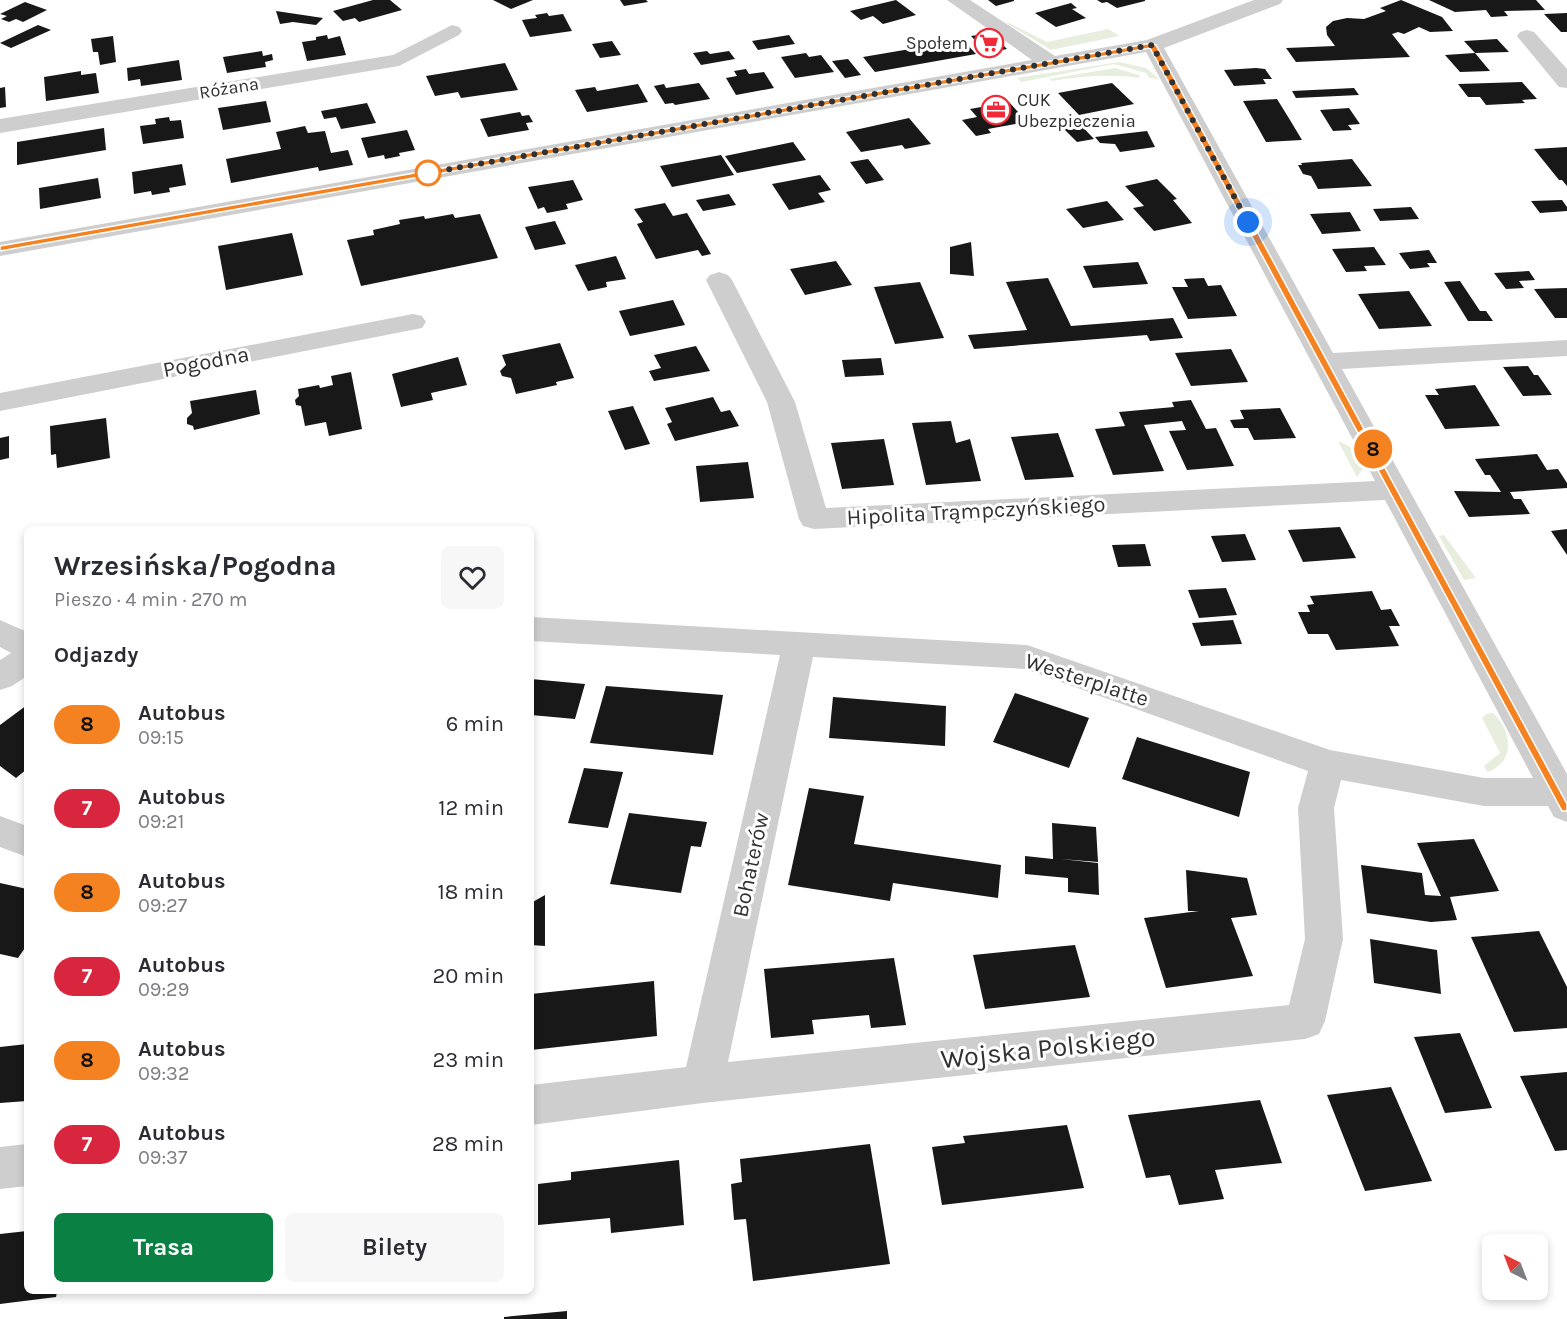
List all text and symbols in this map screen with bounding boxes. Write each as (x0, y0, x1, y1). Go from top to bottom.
supermarket icon: Społem (973, 27, 1005, 59)
place label: Społem (906, 32, 968, 54)
street label: Różana (198, 72, 260, 104)
place label: CUK Ubezpieczenia (1017, 89, 1136, 132)
office icon: CUK Ubezpieczenia (980, 94, 1012, 126)
unlabelled marker (415, 160, 441, 186)
your location (1233, 207, 1263, 237)
street label: Pogodna (161, 341, 251, 383)
line badge: 8 (1354, 430, 1392, 468)
text: 8 (1366, 437, 1380, 461)
street label: Hipolita Trąmpczyńskiego (846, 491, 1106, 531)
button: heart (441, 546, 504, 609)
text: Wrzesińska/Pogodna (54, 549, 337, 582)
text: Pieszo · 4 min · 270 m (54, 588, 247, 611)
text: Odjazdy (54, 642, 138, 668)
street label: Westerplatte (1022, 648, 1152, 712)
text: Autobus (138, 700, 226, 726)
text: 6 min (446, 711, 504, 737)
text: 8 (80, 712, 94, 736)
text: 09:15 (138, 726, 184, 749)
text: Autobus (138, 784, 226, 810)
text: 12 min (438, 795, 504, 821)
text: 7 (82, 796, 92, 820)
text: 09:21 (138, 810, 184, 833)
street label: Bohaterów (727, 810, 775, 920)
text: Autobus (138, 868, 226, 894)
text: 18 min (438, 879, 504, 905)
text: 8 (80, 880, 94, 904)
text: 09:27 (138, 894, 187, 917)
text: Autobus (138, 952, 226, 978)
text: 20 min (433, 963, 504, 989)
text: 7 (82, 964, 92, 988)
text: 09:29 (138, 978, 189, 1001)
street label: Wojska Polskiego (939, 1021, 1157, 1075)
text: Autobus (138, 1036, 226, 1062)
text: 23 min (433, 1047, 504, 1073)
text: 8 (80, 1048, 94, 1072)
text: 09:32 (138, 1062, 189, 1085)
text: Autobus (138, 1120, 226, 1146)
text: 28 min (432, 1131, 504, 1157)
text: 7 (82, 1132, 92, 1156)
text: 09:37 (138, 1146, 187, 1169)
button: Trasa (54, 1213, 273, 1282)
button: Bilety (285, 1213, 504, 1282)
north arrow (1482, 1234, 1548, 1300)
map controls (1482, 1234, 1548, 1300)

